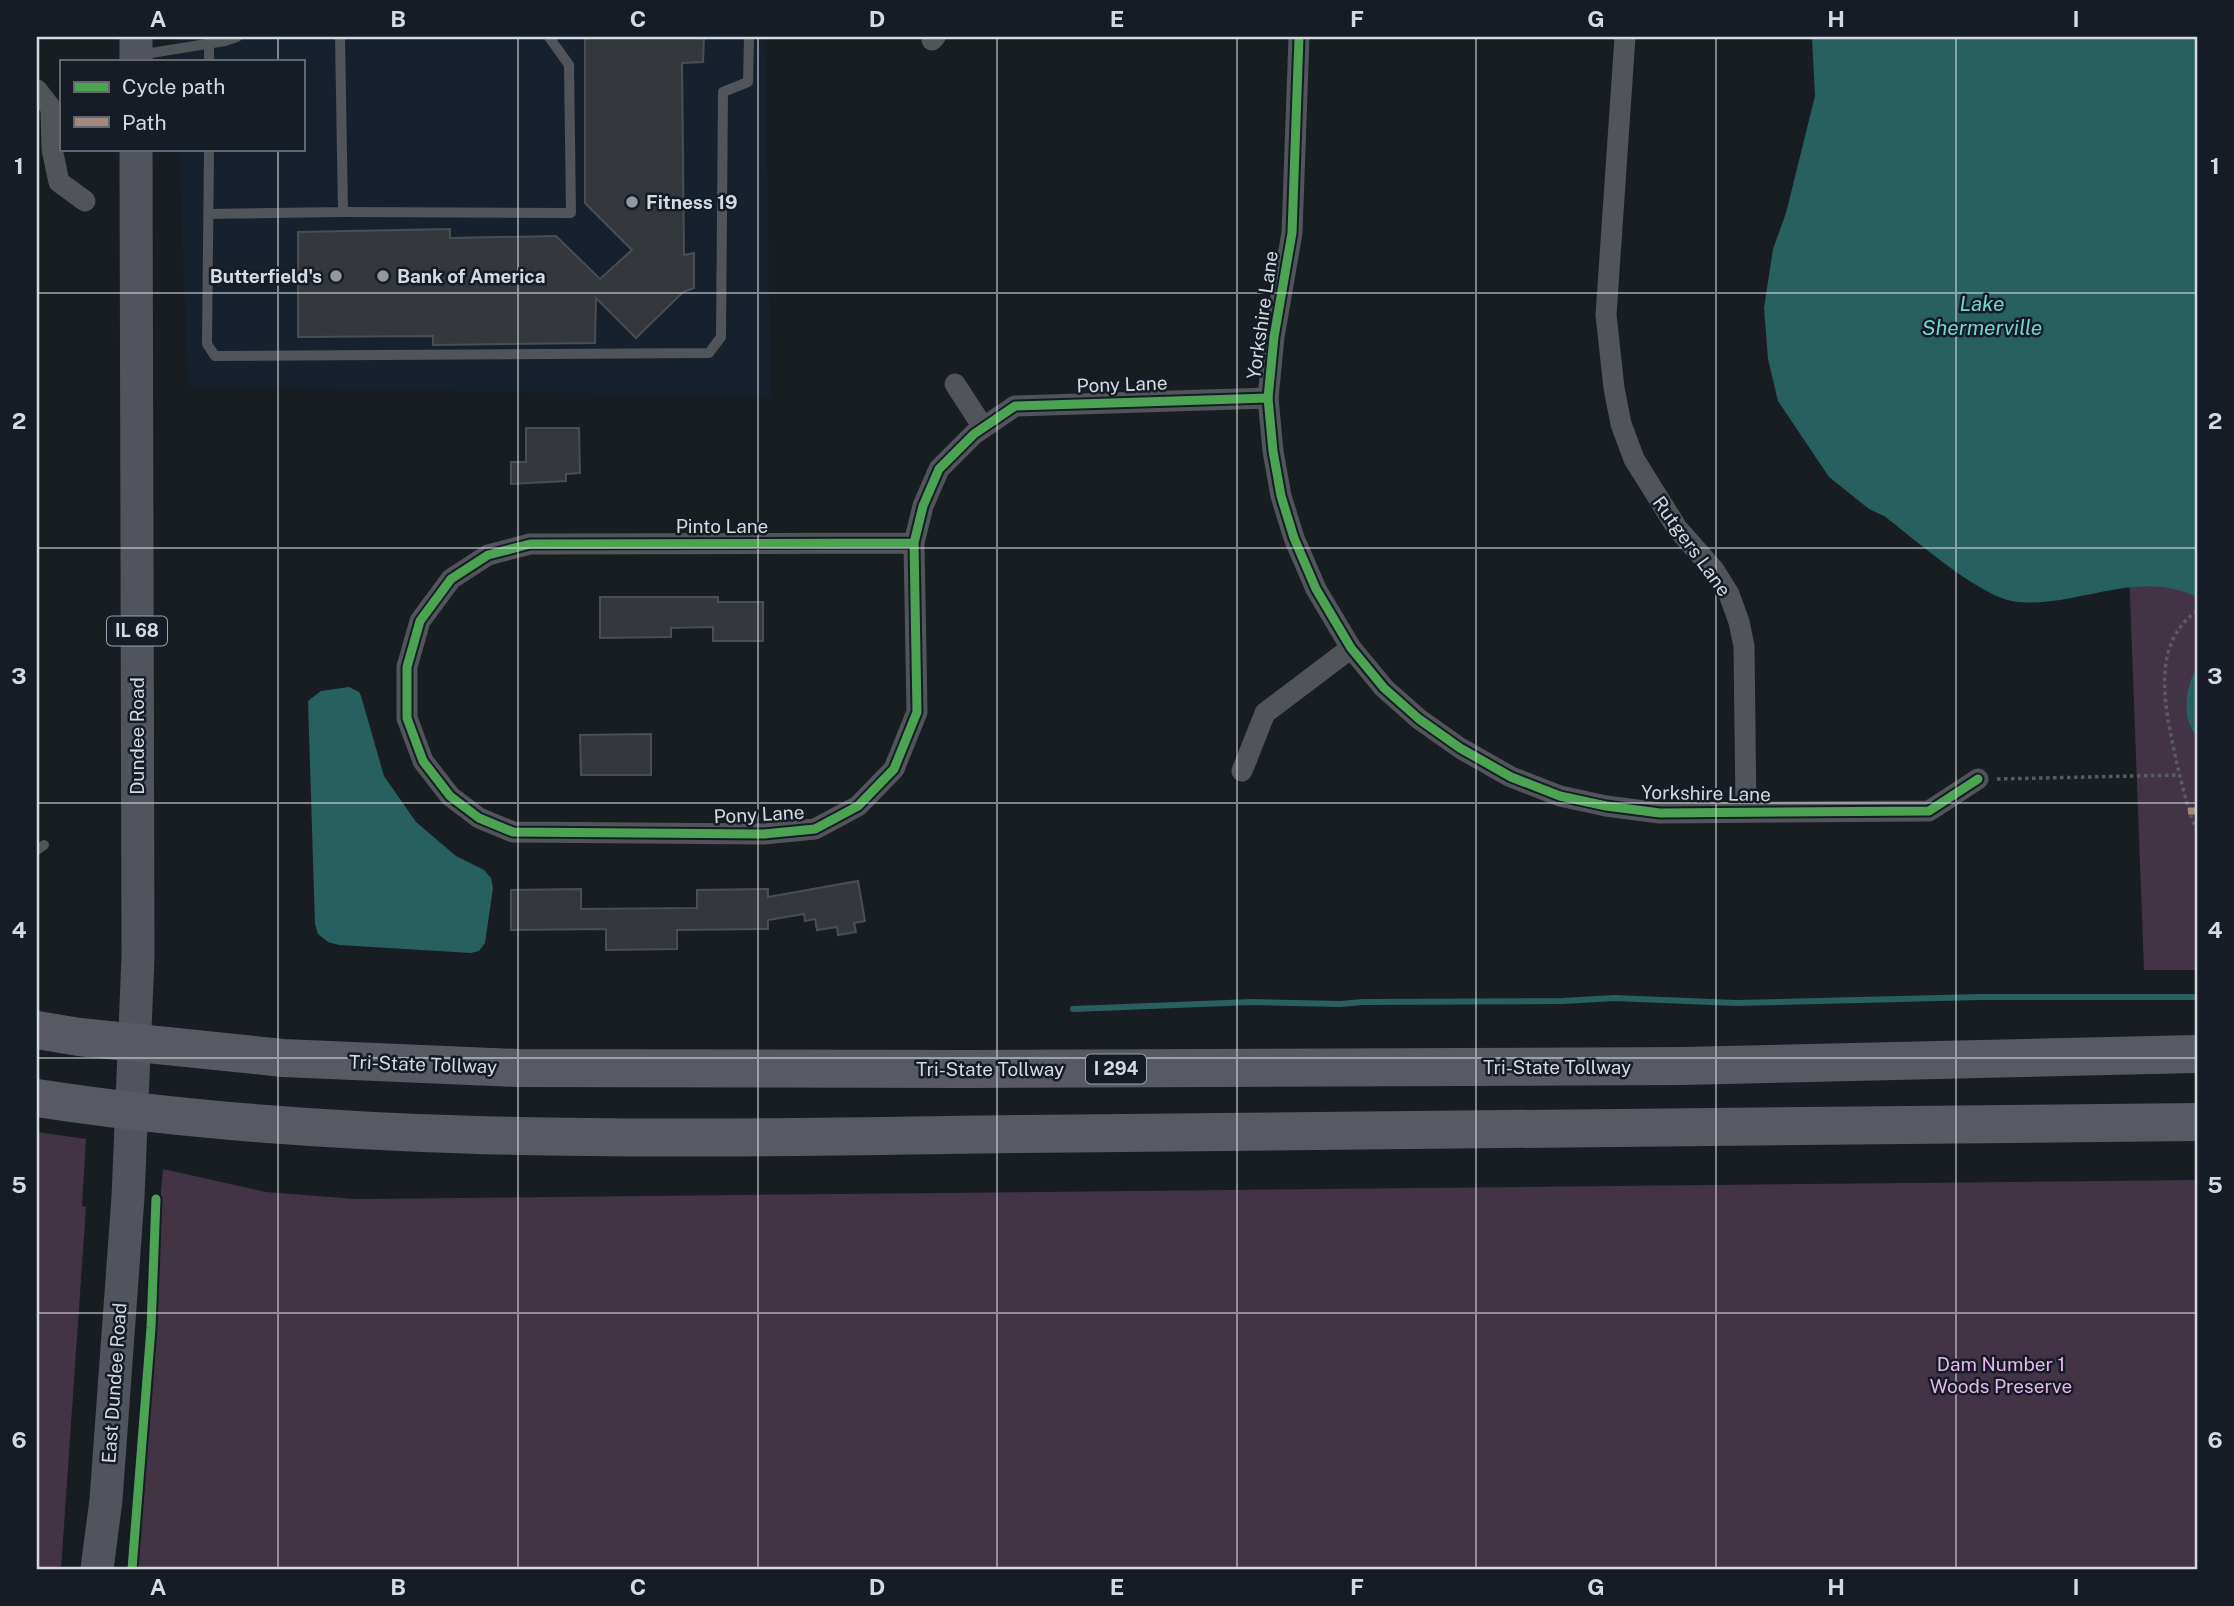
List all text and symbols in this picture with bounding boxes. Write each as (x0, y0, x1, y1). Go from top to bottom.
text: A (150, 5, 167, 32)
text: B (390, 5, 406, 32)
text: C (630, 5, 646, 32)
text: D (869, 5, 885, 32)
text: E (1110, 5, 1124, 32)
text: F (1350, 5, 1364, 32)
text: G (1587, 5, 1605, 32)
text: H (1827, 5, 1845, 32)
text: I (2072, 5, 2080, 32)
legend (60, 60, 304, 150)
text: Cycle path (122, 74, 225, 99)
text: Path (122, 110, 167, 135)
text: 1 (14, 152, 24, 179)
text: 1 (2210, 152, 2220, 179)
place label: Fitness 19 (646, 191, 738, 213)
marker: Fitness 19 (624, 194, 640, 210)
street label: Yorkshire Lane (1242, 249, 1282, 381)
place label: Butterfield's (210, 265, 322, 287)
place label: Bank of America (397, 265, 545, 287)
marker: Butterfield's (328, 268, 344, 284)
marker: Bank of America (375, 268, 391, 284)
water label: Lake Shermerville (1922, 291, 2042, 340)
street label: Pony Lane (1076, 371, 1168, 397)
text: 2 (12, 407, 26, 434)
text: 2 (2208, 407, 2222, 434)
street label: Rutgers Lane (1648, 492, 1736, 600)
street label: Pinto Lane (676, 515, 768, 537)
road number: IL 68 (107, 616, 167, 646)
text: 3 (11, 662, 27, 689)
text: 3 (2207, 662, 2223, 689)
street label: Dundee Road (126, 677, 148, 795)
street label: Yorkshire Lane (1641, 781, 1771, 805)
street label: Pony Lane (713, 801, 805, 827)
text: 4 (11, 916, 27, 943)
text: 4 (2207, 916, 2223, 943)
street label: Tri-State Tollway (349, 1050, 497, 1078)
road number: I 294 (1086, 1054, 1146, 1084)
street label: Tri-State Tollway (1483, 1056, 1631, 1078)
street label: Tri-State Tollway (916, 1058, 1064, 1080)
text: 5 (11, 1171, 27, 1198)
text: 5 (2207, 1171, 2223, 1198)
street label: East Dundee Road (97, 1302, 131, 1464)
park label: Dam Number 1 Woods Preserve (1930, 1353, 2072, 1397)
text: 6 (11, 1426, 27, 1453)
text: 6 (2207, 1426, 2223, 1453)
text: A (150, 1573, 167, 1600)
text: B (390, 1573, 406, 1600)
text: C (630, 1573, 646, 1600)
text: D (869, 1573, 885, 1600)
text: E (1110, 1573, 1124, 1600)
text: F (1350, 1573, 1364, 1600)
text: G (1587, 1573, 1605, 1600)
text: H (1827, 1573, 1845, 1600)
text: I (2072, 1573, 2080, 1600)

